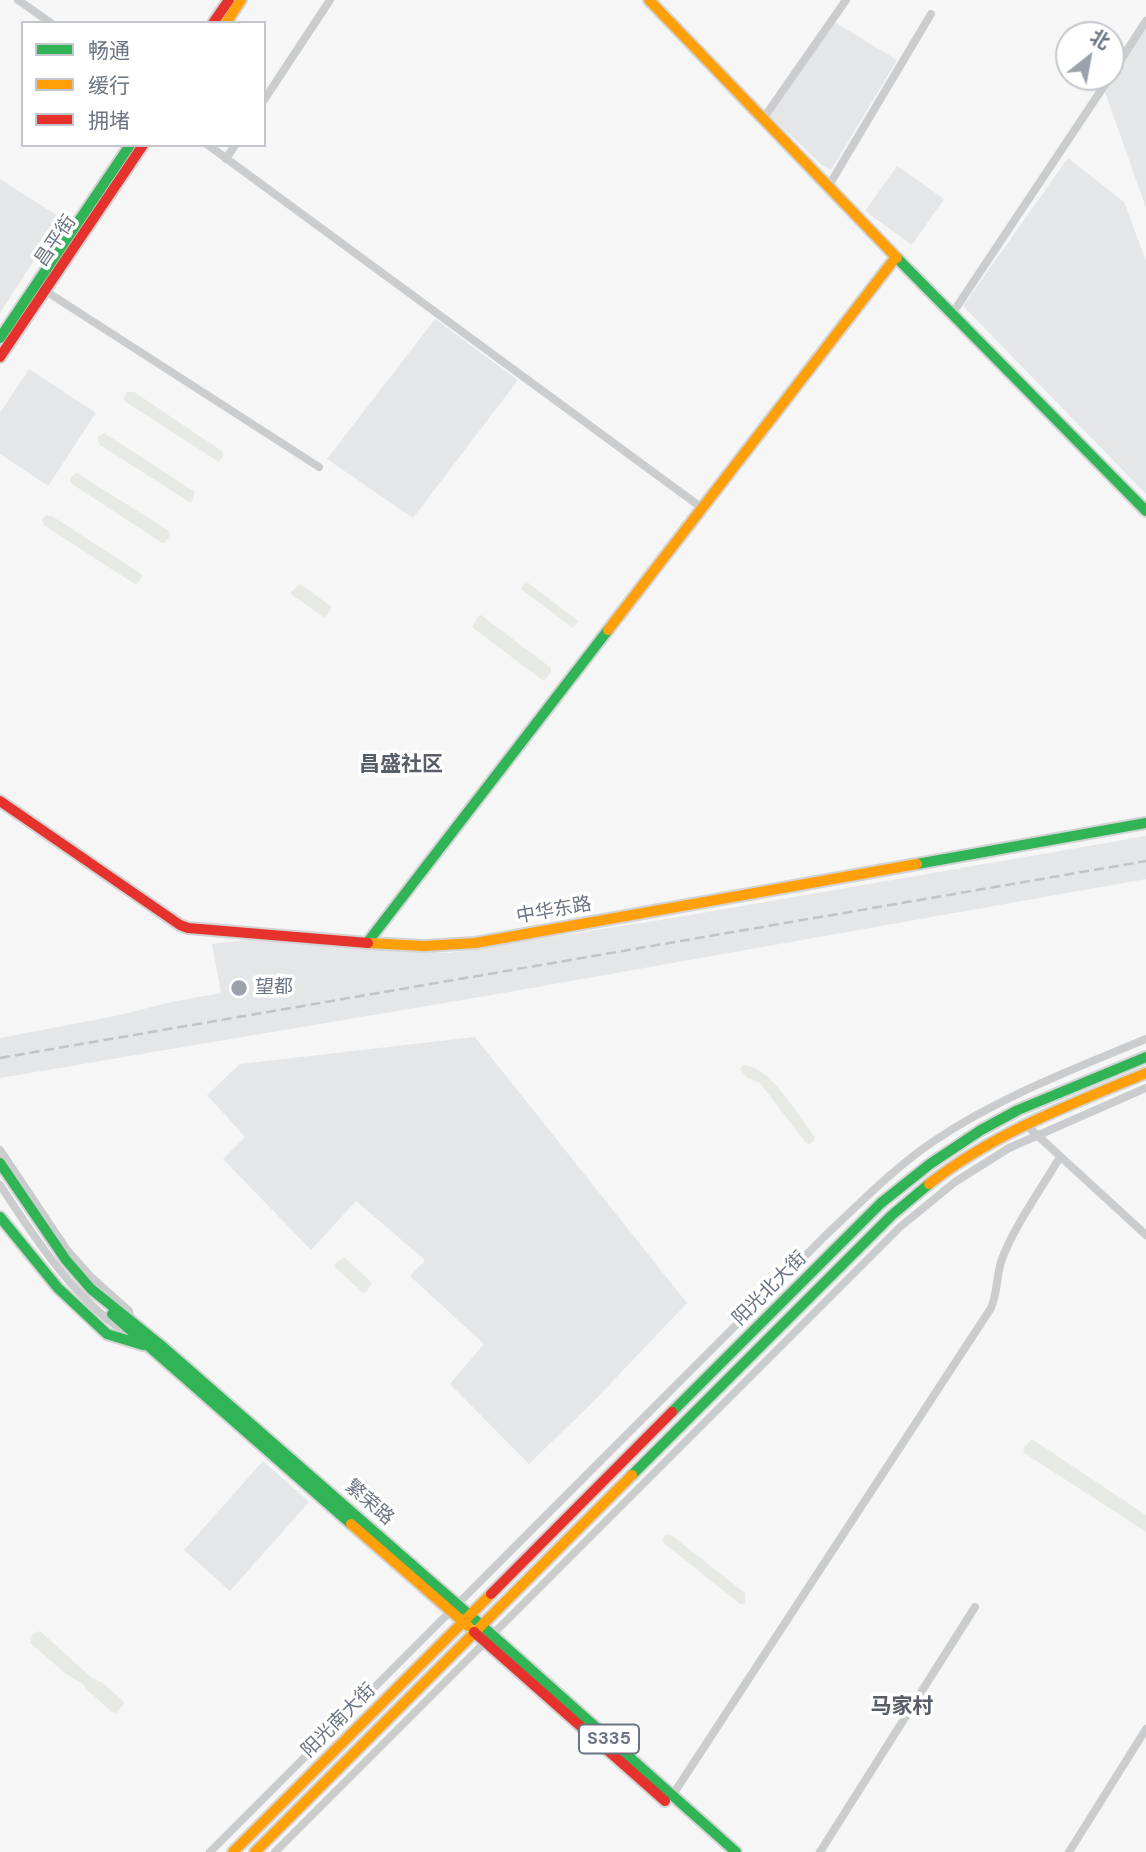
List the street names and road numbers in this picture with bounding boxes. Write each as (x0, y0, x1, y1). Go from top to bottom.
street label: 昌平街 (31, 211, 81, 271)
street label: 中华东路 (515, 893, 593, 929)
street label: 阳光北大街 (728, 1247, 812, 1331)
street label: 繁荣路 (340, 1476, 398, 1530)
street label: 阳光南大街 (297, 1679, 381, 1763)
road number: S335 (579, 1724, 639, 1754)

